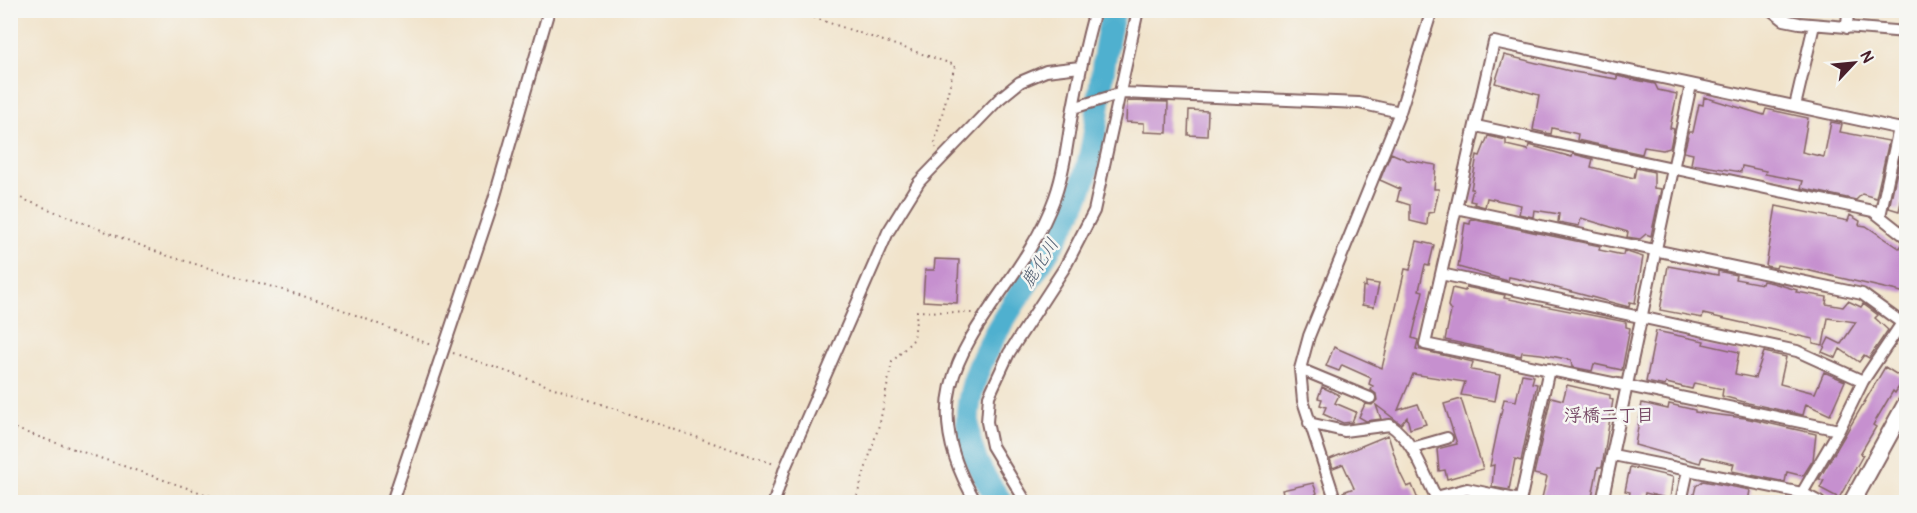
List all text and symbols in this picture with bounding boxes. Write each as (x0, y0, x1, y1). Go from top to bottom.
north arrow (1824, 33, 1884, 93)
text: N (1855, 48, 1878, 66)
water label: 鹿化川 (1016, 234, 1064, 292)
district label: 浮橋二丁目 (1564, 404, 1654, 427)

